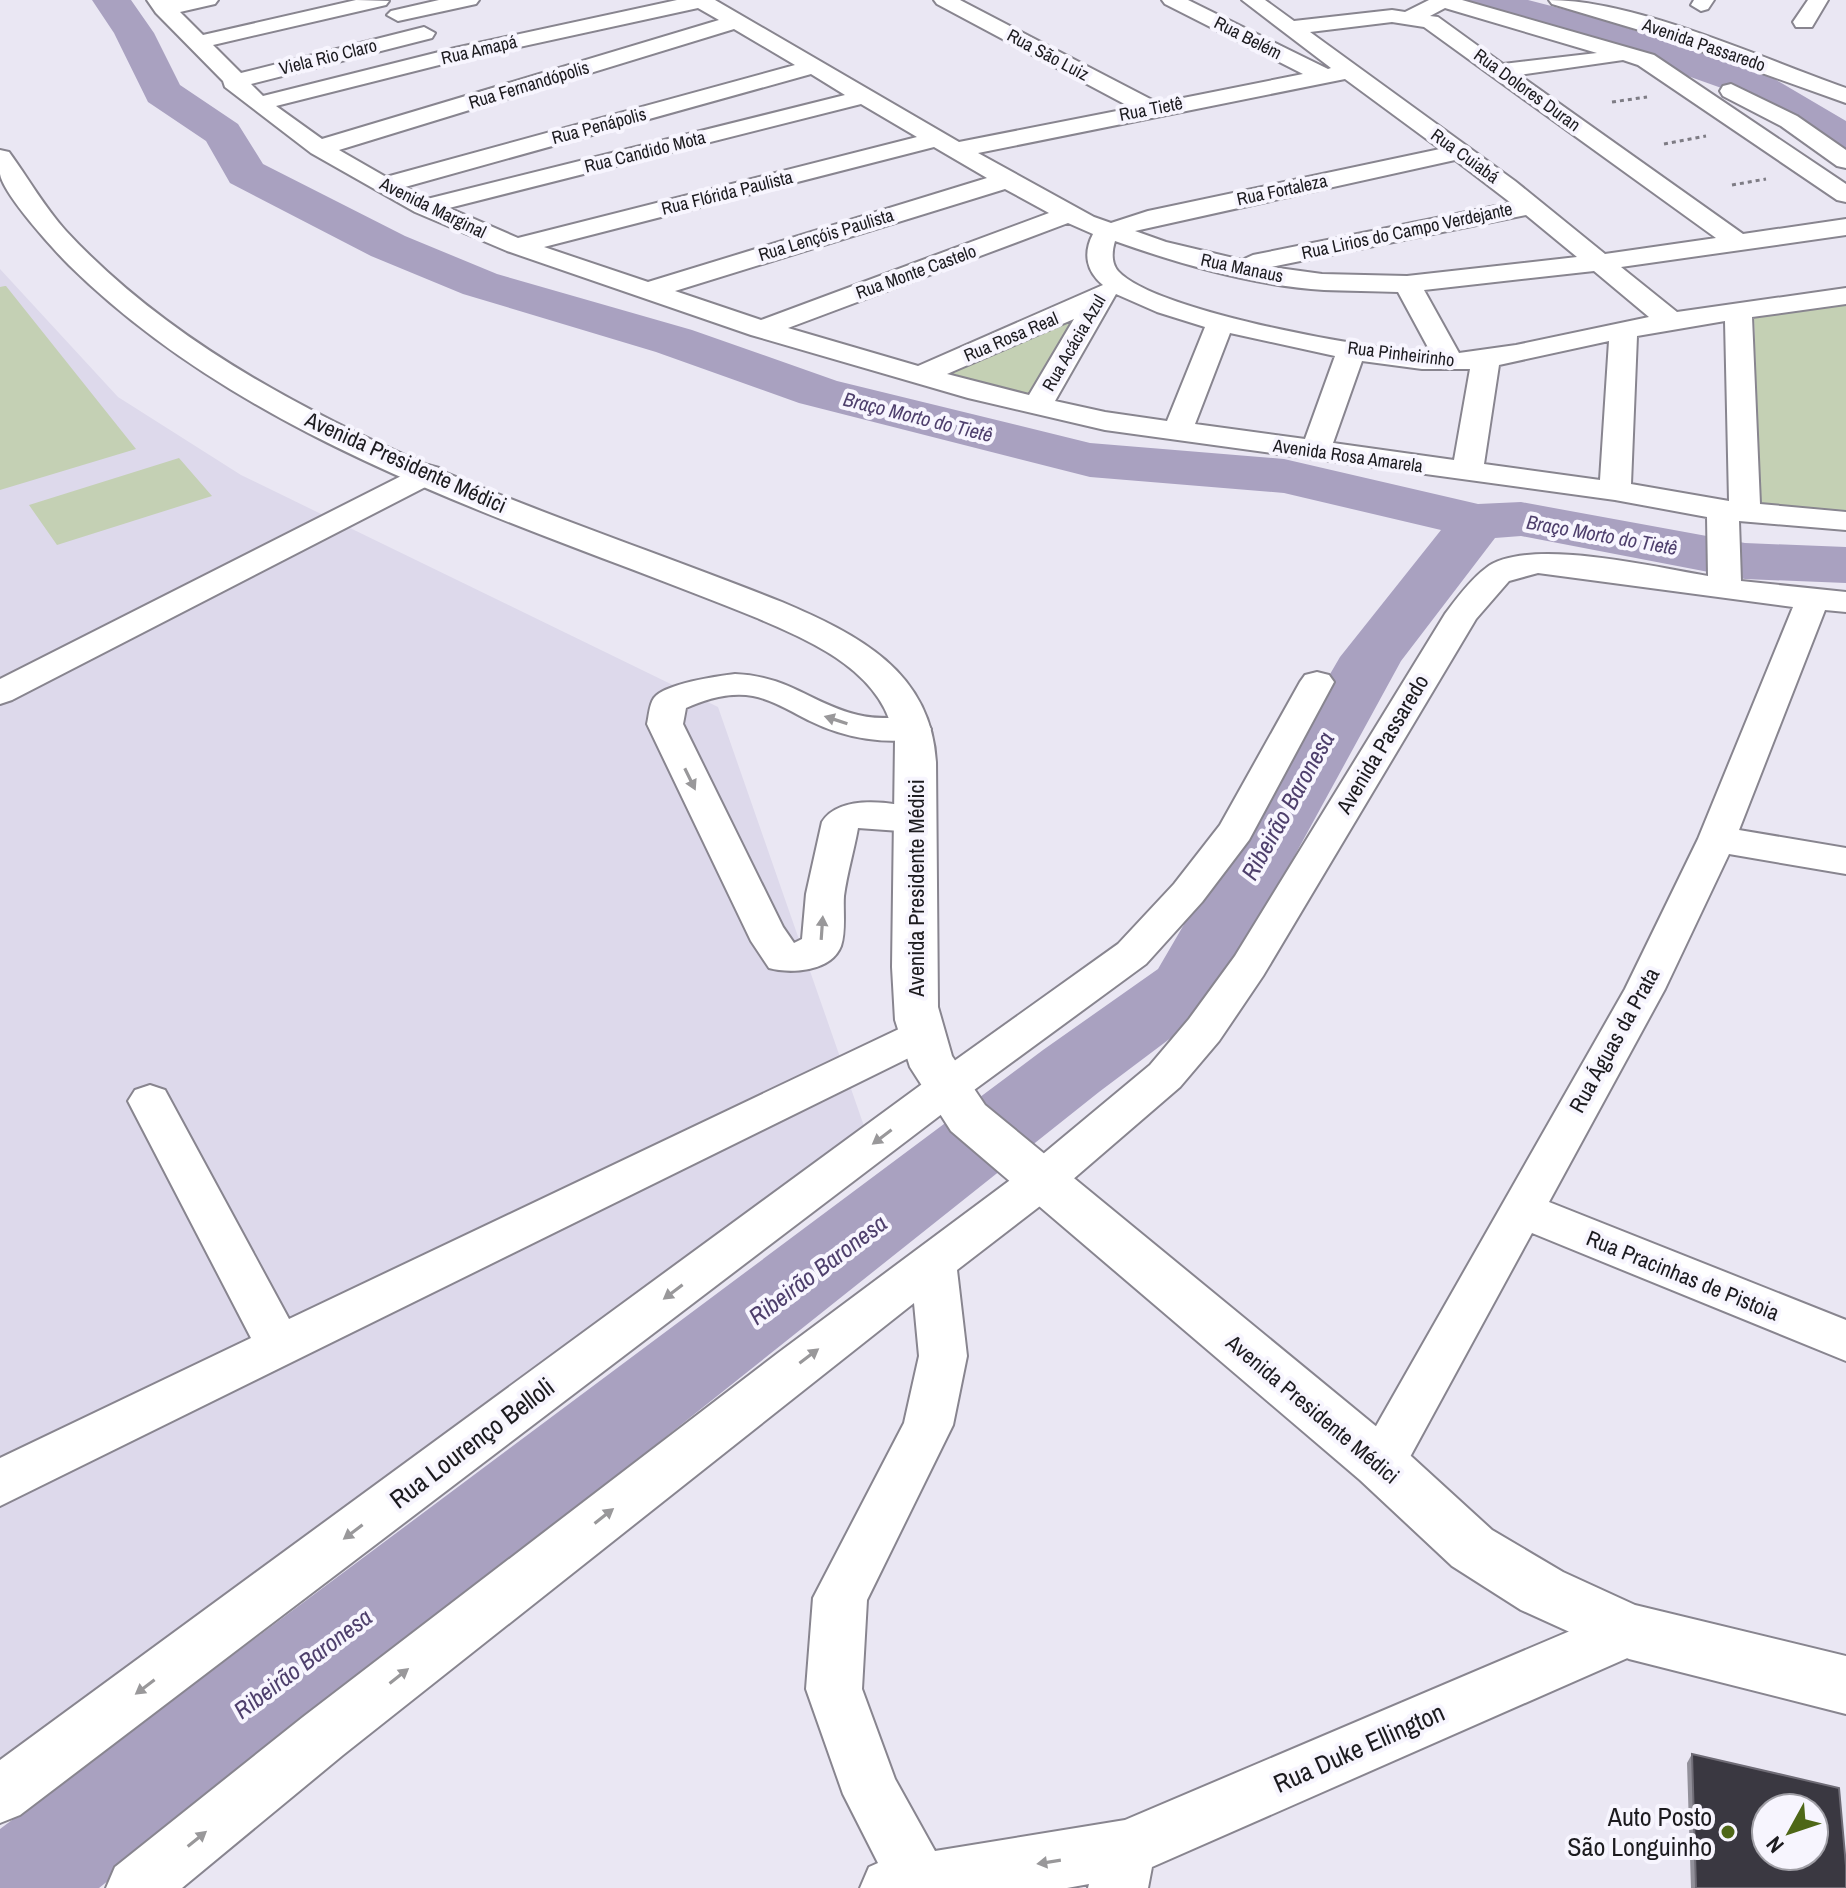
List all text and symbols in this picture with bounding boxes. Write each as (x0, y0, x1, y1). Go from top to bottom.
street label: Rua Belém (1210, 10, 1286, 65)
street label: Avenida Passaredo (1638, 11, 1769, 77)
street label: Rua São Luiz (1003, 23, 1094, 87)
street label: Rua Amapá (438, 29, 519, 70)
street label: Viela Rio Claro (276, 32, 379, 81)
street label: Rua Dolores Duran (1469, 42, 1586, 137)
street label: Rua Fernandópolis (466, 54, 592, 115)
street label: Rua Tietê (1117, 90, 1185, 127)
street label: Rua Penápolis (549, 101, 649, 150)
street label: Rua Cuiabá (1426, 122, 1505, 189)
street label: Rua Candido Mota (582, 124, 708, 179)
street label: Rua Flórida Paulista (659, 164, 795, 221)
street label: Rua Fortaleza (1234, 168, 1329, 211)
street label: Avenida Marginal (375, 171, 491, 244)
street label: Rua Lirios do Campo Verdejante (1299, 196, 1515, 265)
street label: Rua Lençóis Paulista (755, 202, 897, 267)
street label: Rua Monte Castelo (852, 238, 979, 305)
street label: Rua Manaus (1199, 247, 1286, 288)
street label: Rua Acácia Azul (1036, 290, 1111, 396)
street label: Rua Rosa Real (960, 305, 1062, 368)
street label: Rua Pinheirinho (1346, 335, 1456, 372)
water label: Braço Morto do Tietê (841, 385, 996, 448)
street label: Avenida Presidente Médici (300, 404, 511, 520)
street label: Avenida Rosa Amarela (1271, 432, 1424, 478)
water label: Braço Morto do Tietê (1524, 508, 1680, 561)
street label: Avenida Passaredo (1328, 669, 1435, 820)
one-way arrow (824, 713, 848, 726)
water label: Ribeirão Baronesa (1233, 725, 1341, 886)
one-way arrow (683, 767, 697, 790)
street label: Avenida Presidente Médici (901, 779, 931, 998)
one-way arrow (816, 915, 829, 940)
street label: Rua Águas da Prata (1562, 962, 1666, 1118)
one-way arrow (871, 1128, 892, 1144)
water label: Ribeirão Baronesa (742, 1207, 893, 1332)
street label: Rua Pracinhas de Pistoia (1582, 1223, 1784, 1327)
one-way arrow (663, 1284, 684, 1300)
street label: Avenida Presidente Médici (1219, 1327, 1406, 1490)
one-way arrow (798, 1348, 820, 1364)
street label: Rua Lourenço Belloli (382, 1369, 561, 1516)
one-way arrow (594, 1508, 614, 1525)
one-way arrow (343, 1523, 363, 1539)
water label: Ribeirão Baronesa (227, 1601, 378, 1726)
one-way arrow (389, 1668, 409, 1685)
one-way arrow (134, 1679, 155, 1695)
street label: Rua Duke Ellington (1268, 1694, 1450, 1801)
north arrow (1750, 1792, 1830, 1872)
place label: Auto Posto São Longuinho (1567, 1799, 1712, 1864)
marker: Auto Posto São Longuinho (1719, 1823, 1737, 1841)
text: N (1759, 1830, 1790, 1859)
one-way arrow (187, 1831, 207, 1848)
one-way arrow (1036, 1856, 1061, 1869)

